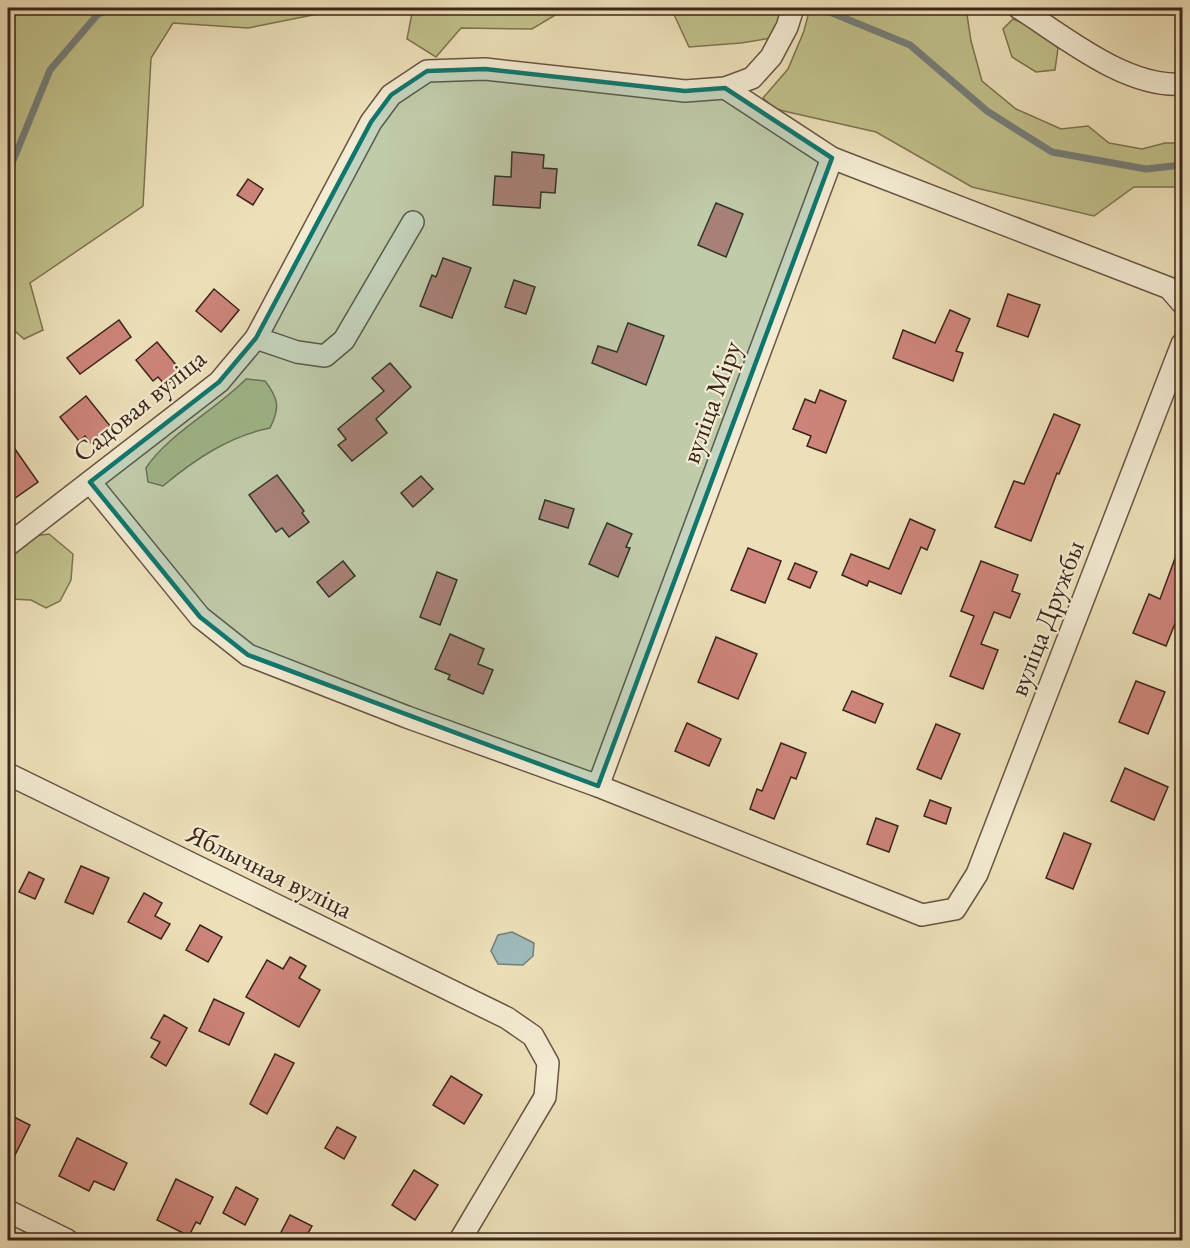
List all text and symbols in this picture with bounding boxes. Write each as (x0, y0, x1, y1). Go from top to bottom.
street label: вуліца Міру (673, 336, 749, 468)
street label: Садовая вуліца (65, 340, 213, 469)
street label: вуліца Дружбы (1000, 535, 1092, 701)
street label: Яблычная вуліца (180, 815, 359, 926)

